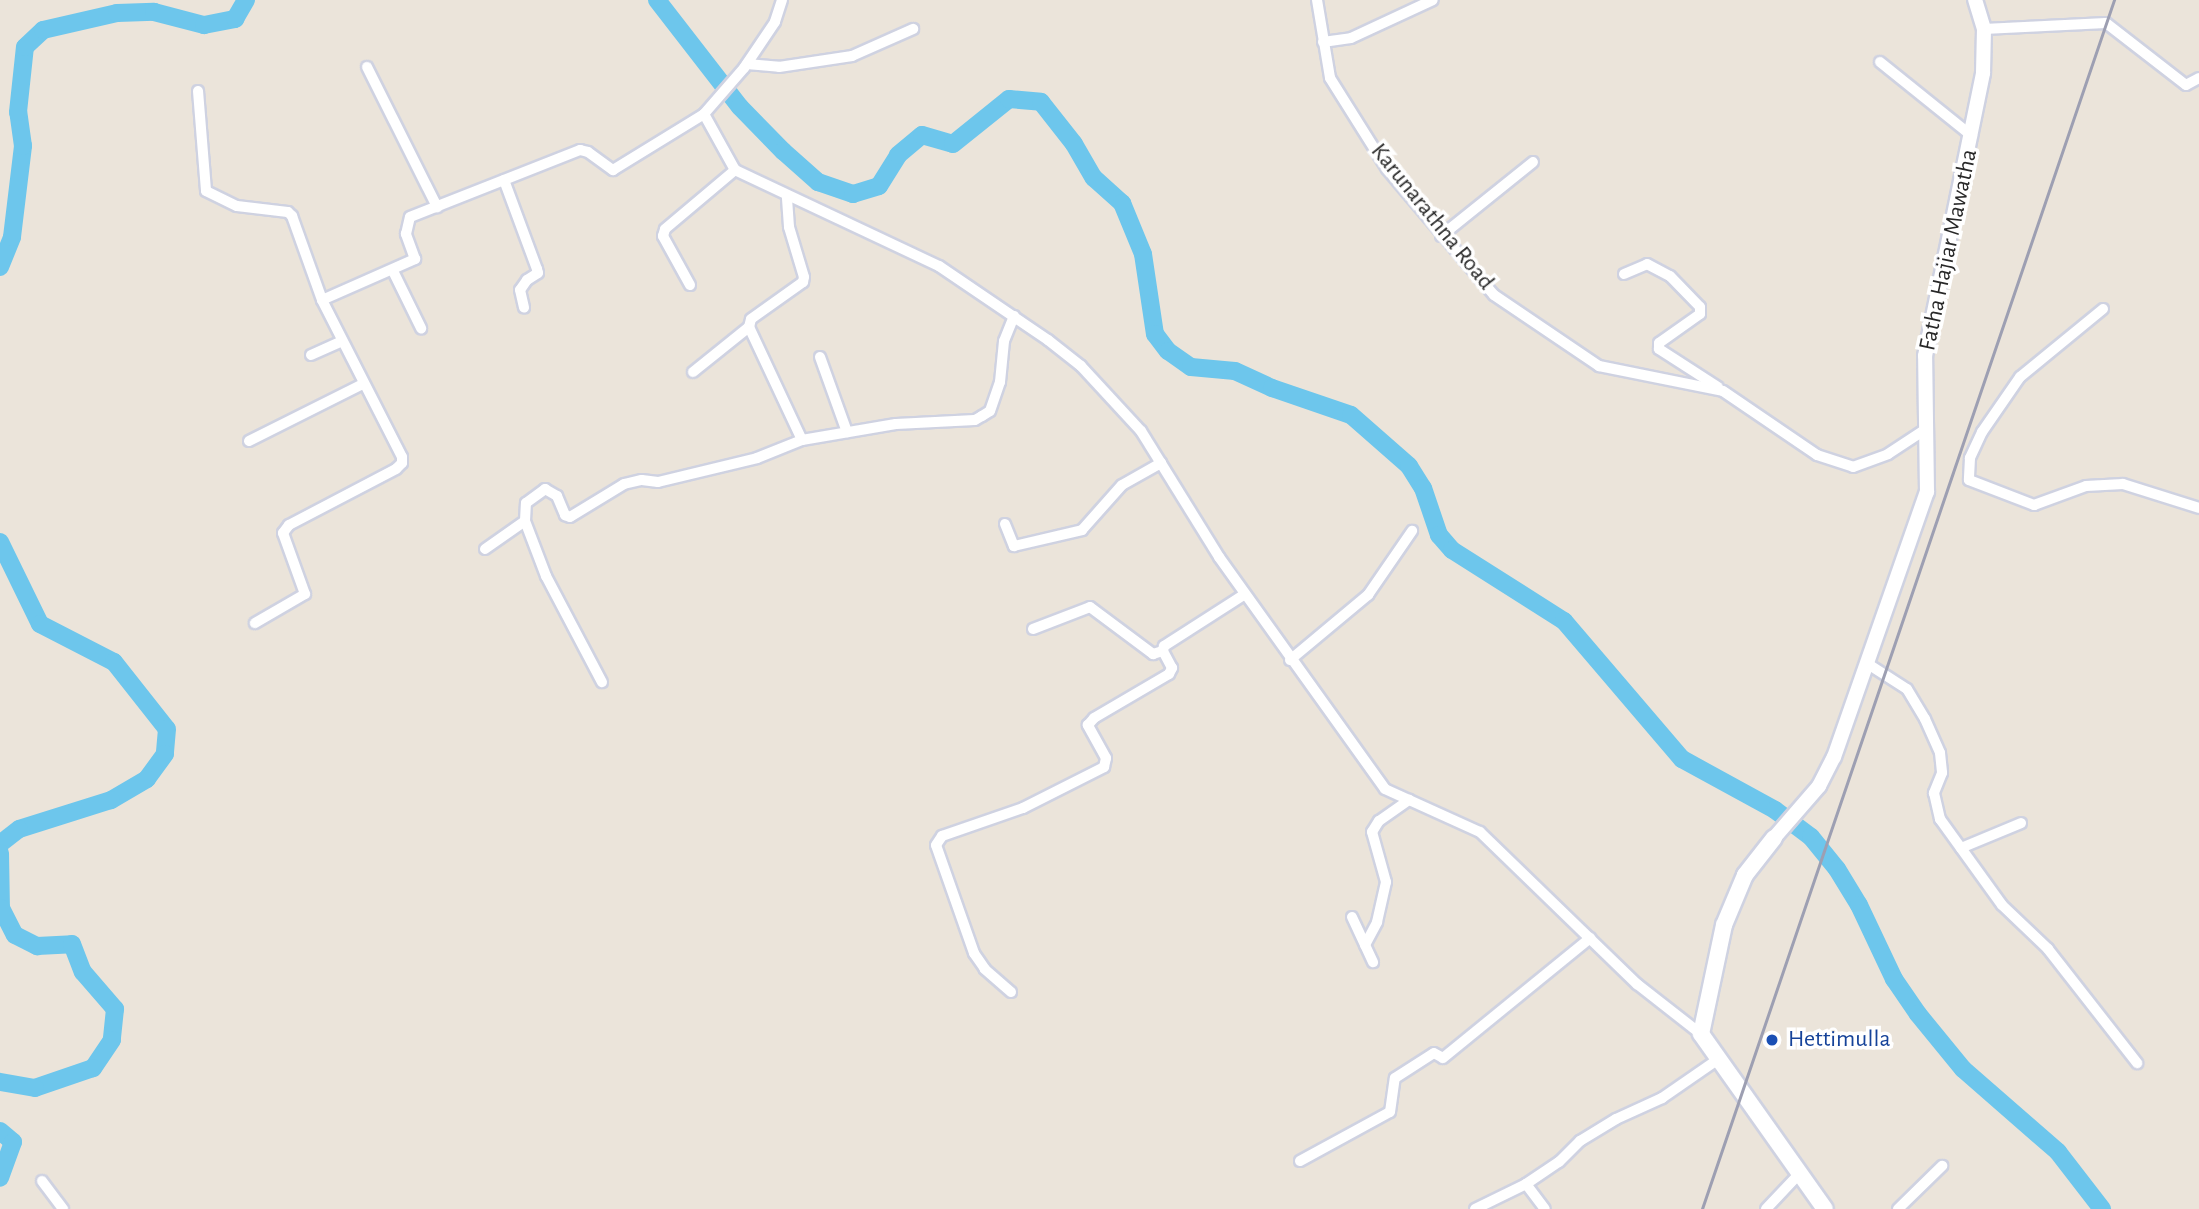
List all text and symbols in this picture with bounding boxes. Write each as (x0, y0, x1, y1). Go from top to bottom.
street label: Karunarathna Road (1364, 138, 1500, 296)
street label: Fatha Hajiar Mawatha (1914, 147, 1984, 353)
place label: Hettimulla (1788, 1026, 1891, 1054)
marker: Hettimulla (1762, 1030, 1782, 1050)

